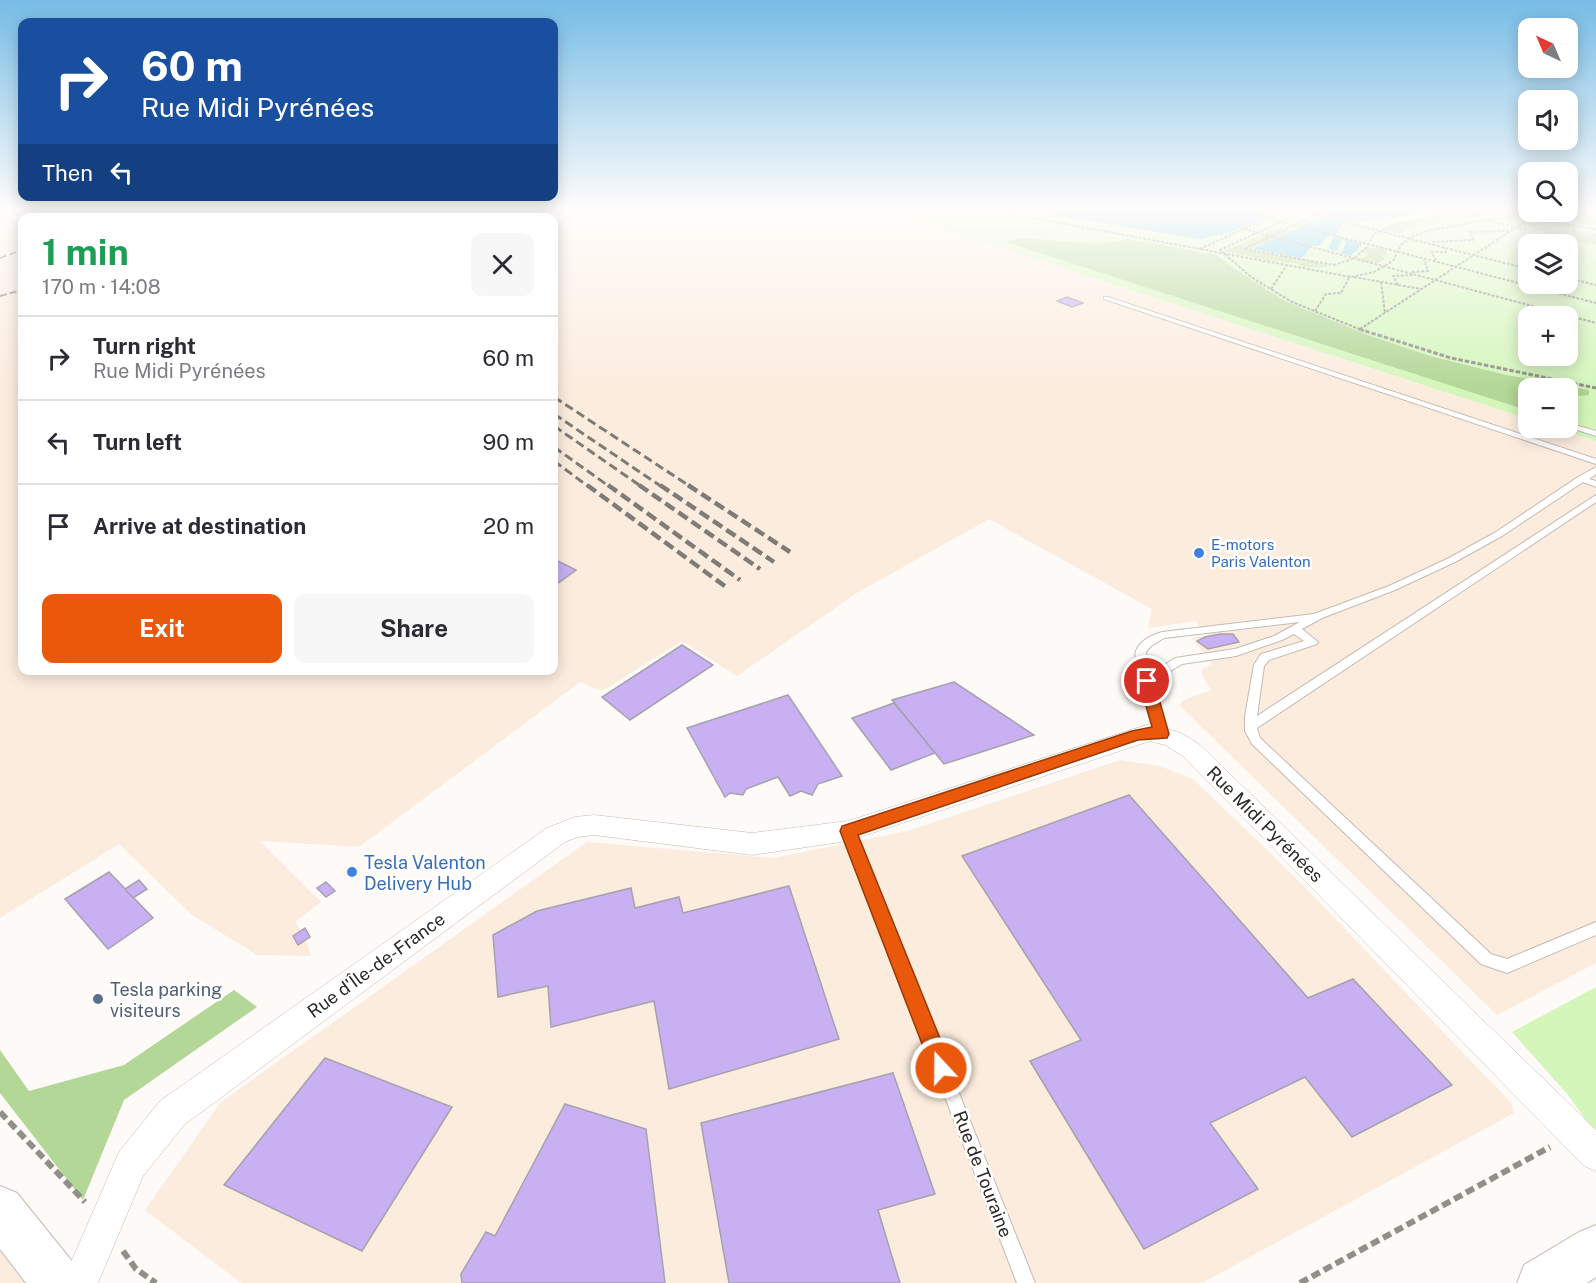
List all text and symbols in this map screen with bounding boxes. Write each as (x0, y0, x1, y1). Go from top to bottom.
north arrow (1518, 18, 1578, 78)
map controls (1518, 18, 1578, 438)
text: 60 m (141, 41, 243, 90)
icon: right (42, 42, 120, 120)
button: sound (1518, 90, 1578, 150)
text: Rue Midi Pyrénées (141, 91, 374, 123)
icon: left (105, 156, 138, 189)
text: Then (42, 160, 93, 186)
button: search (1518, 162, 1578, 222)
text: 1 min (42, 231, 129, 273)
button: close (471, 233, 534, 296)
button: layers (1518, 234, 1578, 294)
text: 170 m · 14:08 (42, 275, 161, 299)
button: + (1518, 306, 1578, 366)
text: Turn right (93, 333, 196, 359)
icon: right (42, 342, 75, 375)
text: 60 m (483, 345, 534, 371)
text: Rue Midi Pyrénées (93, 359, 266, 383)
button: − (1518, 378, 1578, 438)
icon: left (42, 426, 75, 459)
text: Turn left (93, 429, 182, 455)
text: 90 m (483, 429, 534, 455)
icon: arrive (42, 510, 75, 543)
text: Arrive at destination (93, 513, 306, 539)
text: 20 m (483, 513, 534, 539)
place label: E-motors Paris Valenton (1211, 536, 1311, 570)
marker: E-motors Paris Valenton (1192, 546, 1206, 560)
button: Exit (42, 594, 282, 663)
button: Share (294, 594, 534, 663)
pin (1121, 655, 1172, 706)
icon: arrive (1130, 664, 1163, 697)
street label: Rue Midi Pyrénées (1203, 762, 1327, 886)
place label: Tesla Valenton Delivery Hub (364, 852, 486, 894)
marker: Tesla Valenton Delivery Hub (345, 865, 359, 879)
street label: Rue d'Île-de-France (303, 908, 449, 1022)
place label: Tesla parking visiteurs (110, 979, 222, 1021)
marker: Tesla parking visiteurs (91, 992, 105, 1006)
position arrow (909, 1036, 973, 1100)
street label: Rue de Touraine (949, 1108, 1017, 1240)

